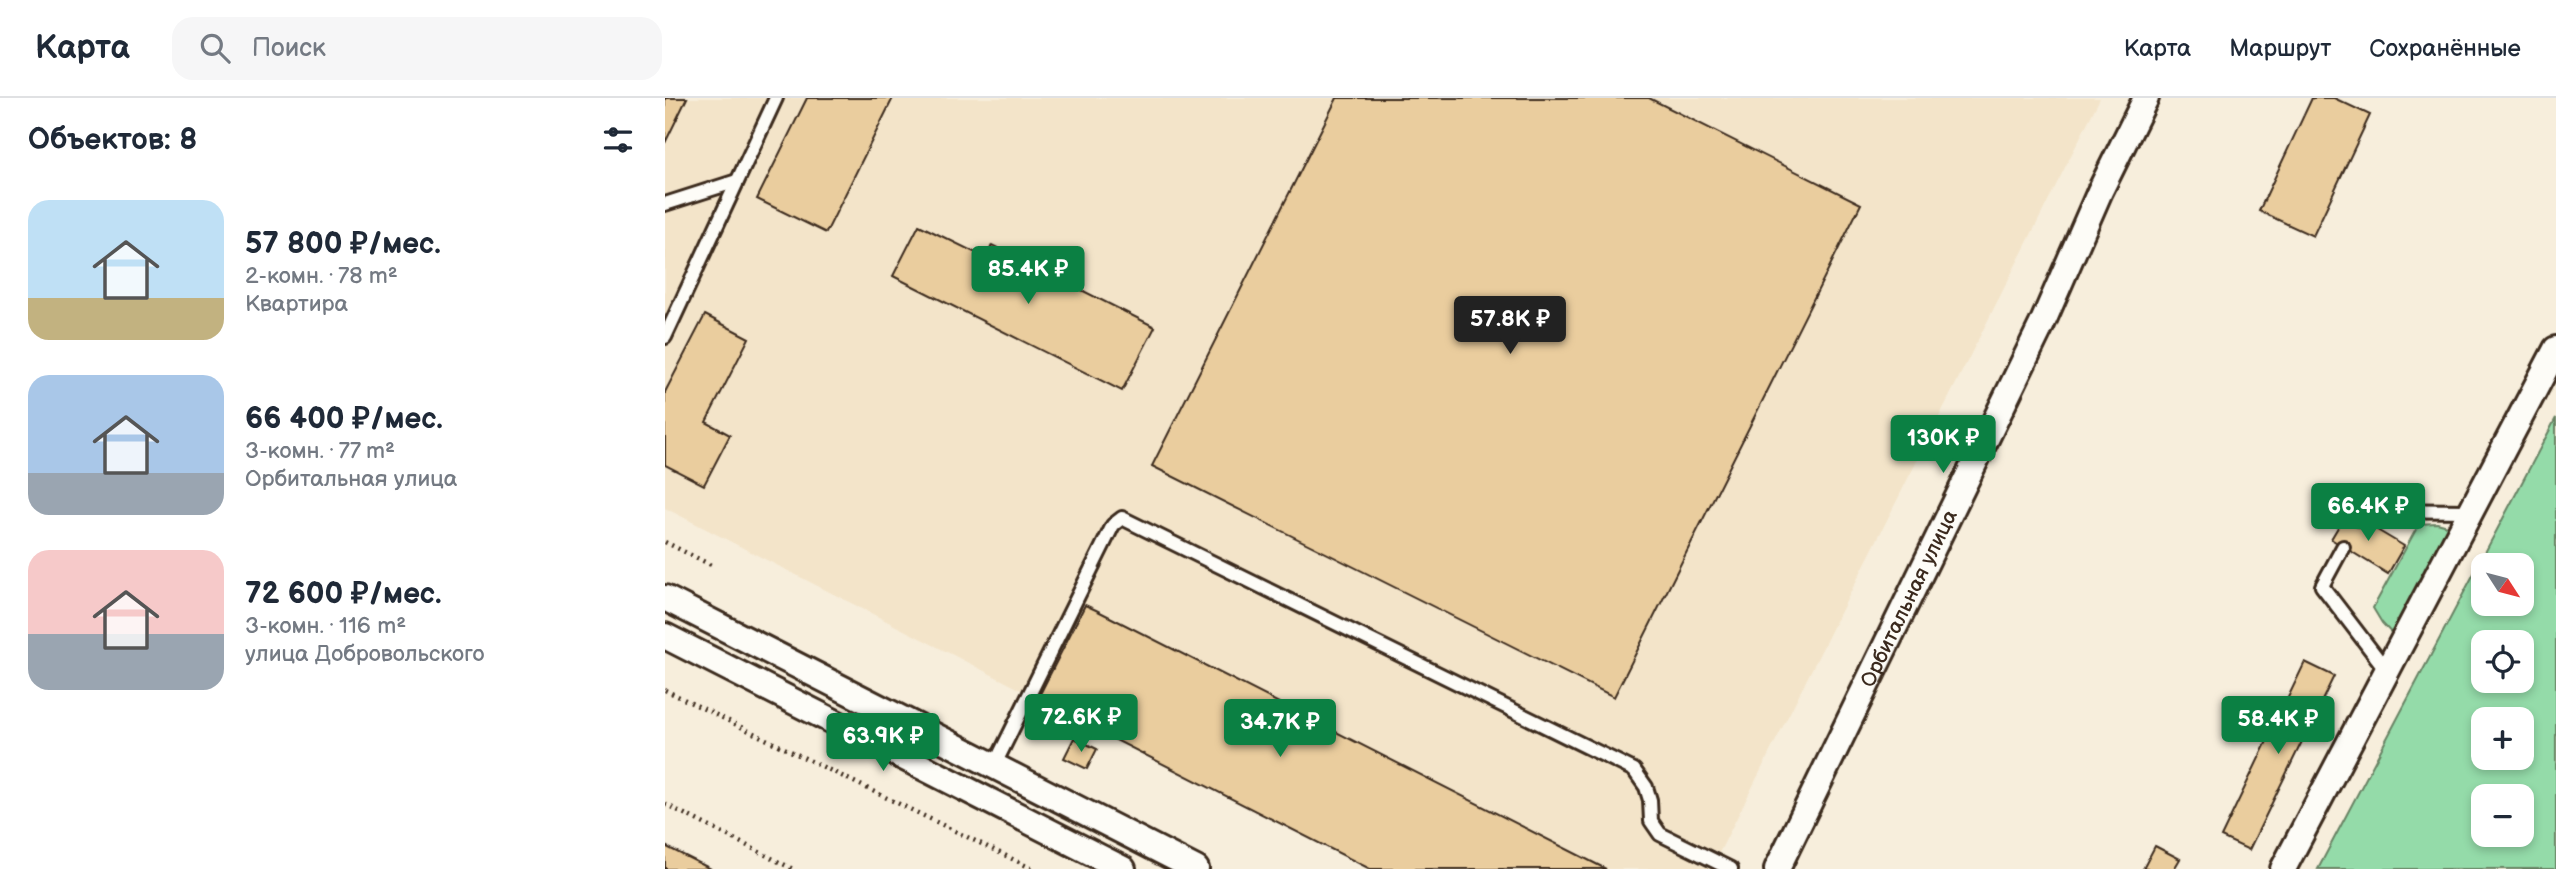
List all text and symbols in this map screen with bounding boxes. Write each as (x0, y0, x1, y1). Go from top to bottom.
search box (172, 17, 662, 80)
text: Карта (35, 28, 130, 68)
icon: search (196, 29, 234, 67)
text: Поиск (252, 33, 326, 64)
text: Карта (2124, 34, 2191, 63)
text: Маршрут (2229, 34, 2331, 63)
text: Сохранённые (2369, 34, 2521, 63)
icon: filters (599, 121, 637, 159)
text: Объектов: 8 (28, 122, 197, 158)
text: 57 800 ₽/мес. (245, 226, 441, 262)
icon: home (84, 228, 168, 312)
pin: 85.4K ₽ (963, 246, 1093, 306)
text: 85.4K ₽ (988, 255, 1068, 283)
text: 2-комн. · 78 m² (245, 262, 398, 290)
text: Квартира (245, 290, 348, 318)
pin: 57.8K ₽ (1445, 296, 1575, 356)
text: 57.8K ₽ (1470, 305, 1550, 333)
text: 66 400 ₽/мес. (245, 401, 443, 437)
icon: home (84, 403, 168, 487)
pin: 130K ₽ (1886, 416, 2000, 475)
text: 130K ₽ (1907, 424, 1979, 452)
text: 3-комн. · 77 m² (245, 437, 395, 465)
text: Орбитальная улица (245, 465, 457, 493)
pin: 66.4K ₽ (2303, 484, 2433, 543)
text: 66.4K ₽ (2327, 492, 2409, 520)
street label: Орбитальная улица (1855, 505, 1963, 691)
north arrow (2471, 553, 2534, 616)
map controls (2471, 553, 2534, 847)
text: 72 600 ₽/мес. (245, 576, 442, 612)
icon: home (84, 578, 168, 662)
text: 3-комн. · 116 m² (245, 612, 406, 640)
button: locate (2471, 630, 2534, 693)
text: улица Добровольского (245, 640, 485, 668)
pin: 72.6K ₽ (1016, 694, 1146, 754)
pin: 58.4K ₽ (2213, 696, 2343, 756)
pin: 34.7K ₽ (1215, 700, 1345, 759)
text: 72.6K ₽ (1041, 703, 1121, 731)
text: 58.4K ₽ (2238, 705, 2318, 733)
button: + (2471, 707, 2534, 770)
text: 34.7K ₽ (1240, 708, 1320, 736)
pin: 63.9K ₽ (818, 714, 948, 773)
text: 63.9K ₽ (842, 722, 924, 750)
button: − (2471, 784, 2534, 847)

